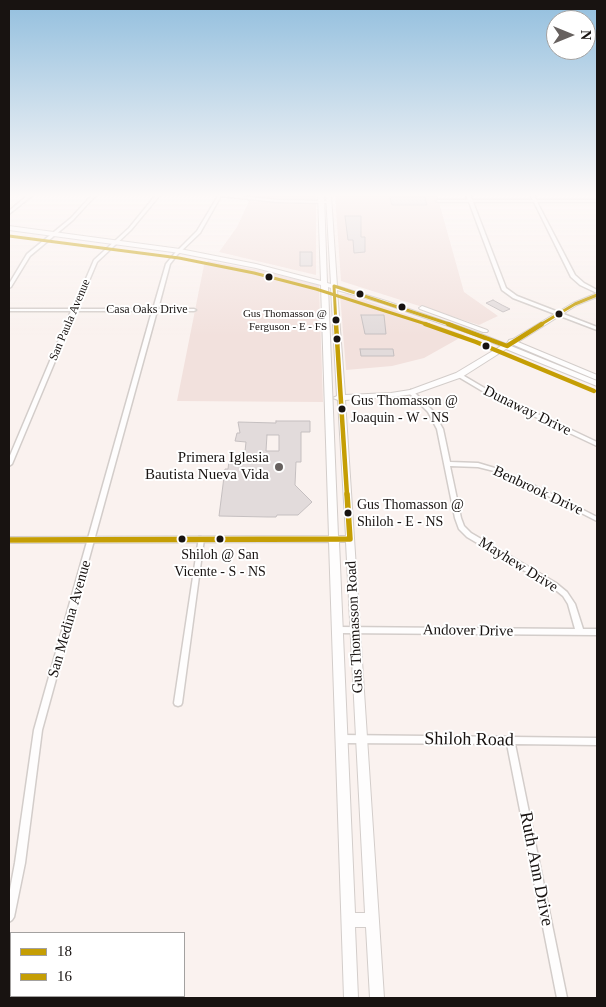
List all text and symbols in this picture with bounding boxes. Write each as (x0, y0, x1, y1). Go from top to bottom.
north arrow (546, 10, 596, 60)
text: N (578, 30, 593, 40)
unlabelled marker (264, 272, 274, 282)
street label: San Paula Avenue (46, 277, 94, 363)
unlabelled marker (355, 289, 365, 299)
unlabelled marker (397, 302, 407, 312)
street label: Casa Oaks Drive (106, 303, 188, 317)
place label: Gus Thomasson @ Ferguson - E - FS (243, 307, 327, 333)
unlabelled marker (554, 309, 564, 319)
marker: Gus Thomasson @ Ferguson - E - FS (331, 315, 341, 325)
unlabelled marker (332, 334, 342, 344)
unlabelled marker (481, 341, 491, 351)
street label: Dunaway Drive (480, 382, 574, 440)
place label: Gus Thomasson @ Joaquin - W - NS (351, 393, 458, 426)
marker: Gus Thomasson @ Joaquin - W - NS (337, 404, 347, 414)
place label: Primera Iglesia Bautista Nueva Vida (145, 449, 269, 484)
marker: Primera Iglesia Bautista Nueva Vida (273, 461, 285, 473)
street label: Benbrook Drive (490, 462, 586, 520)
place label: Gus Thomasson @ Shiloh - E - NS (357, 497, 464, 530)
marker: Gus Thomasson @ Shiloh - E - NS (343, 508, 353, 518)
street label: Mayhew Drive (475, 533, 561, 597)
unlabelled marker (177, 534, 187, 544)
marker: Shiloh @ San Vicente - S - NS (215, 534, 225, 544)
place label: Shiloh @ San Vicente - S - NS (174, 547, 266, 580)
street label: San Medina Avenue (45, 558, 95, 680)
street label: Gus Thomasson Road (343, 560, 367, 694)
street label: Andover Drive (423, 621, 513, 641)
street label: Shiloh Road (424, 728, 514, 752)
street label: Ruth Ann Drive (514, 810, 558, 928)
legend (10, 932, 185, 997)
text: 18 (57, 943, 72, 959)
text: 16 (57, 968, 72, 984)

